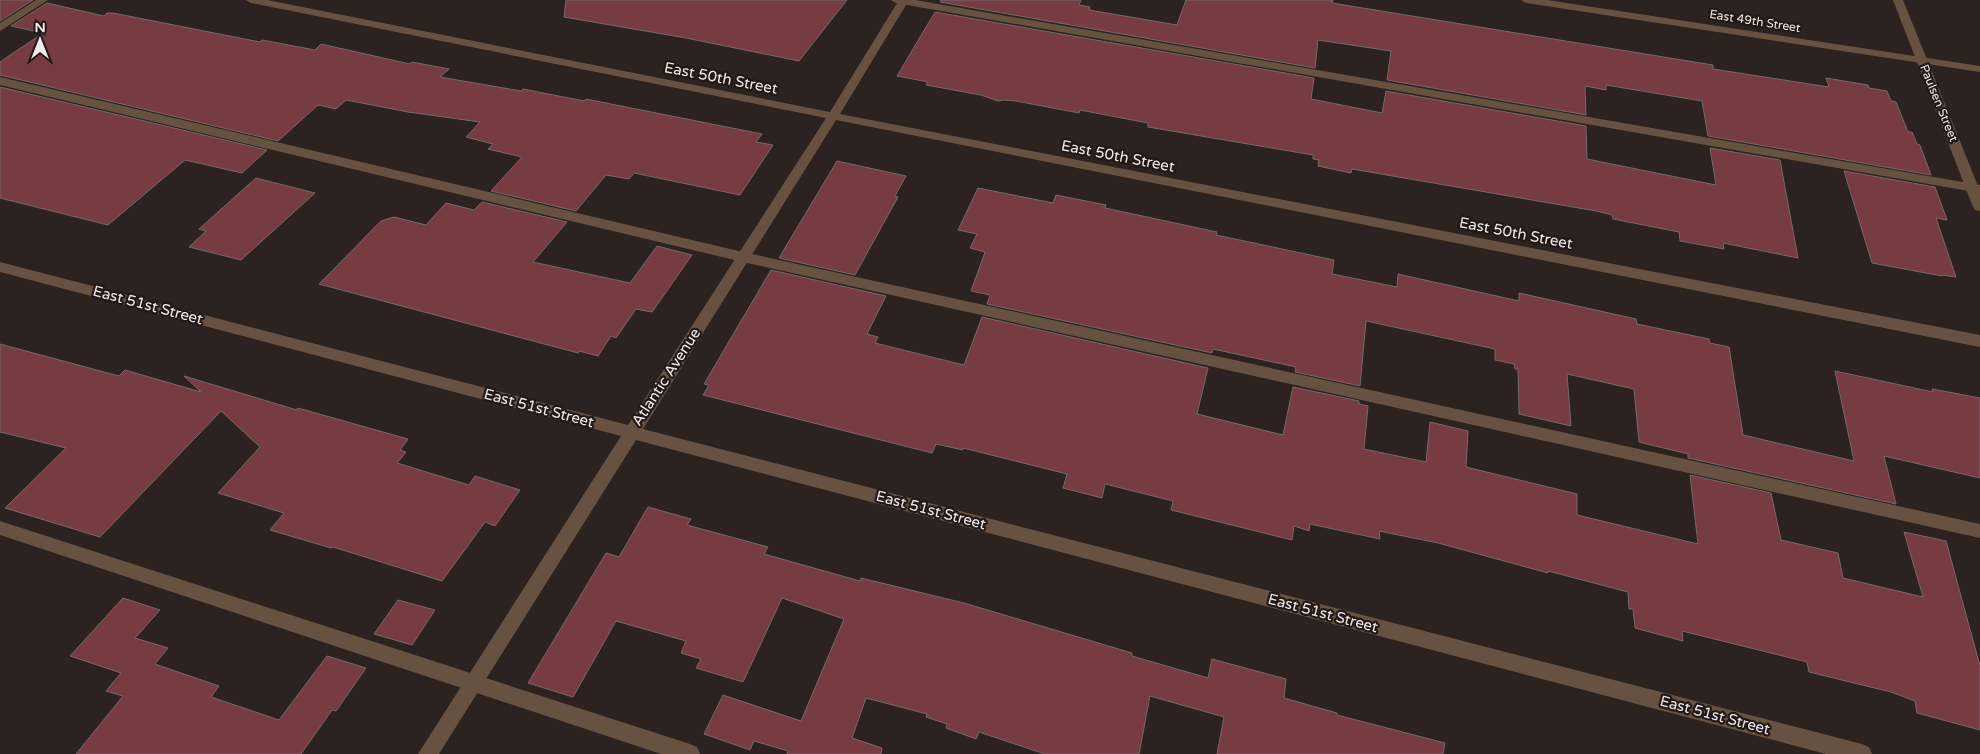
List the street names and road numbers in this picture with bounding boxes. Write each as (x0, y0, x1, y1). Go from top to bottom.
street label: East 49th Street (1708, 7, 1802, 35)
street label: East 50th Street (663, 58, 779, 98)
street label: Paulsen Street (1917, 62, 1961, 144)
street label: East 50th Street (1060, 136, 1176, 176)
street label: East 50th Street (1458, 213, 1574, 253)
street label: East 51st Street (91, 282, 205, 328)
street label: Atlantic Avenue (628, 325, 704, 429)
street label: East 51st Street (482, 385, 596, 431)
street label: East 51st Street (874, 487, 988, 533)
street label: East 51st Street (1266, 590, 1380, 636)
street label: East 51st Street (1658, 692, 1772, 738)

